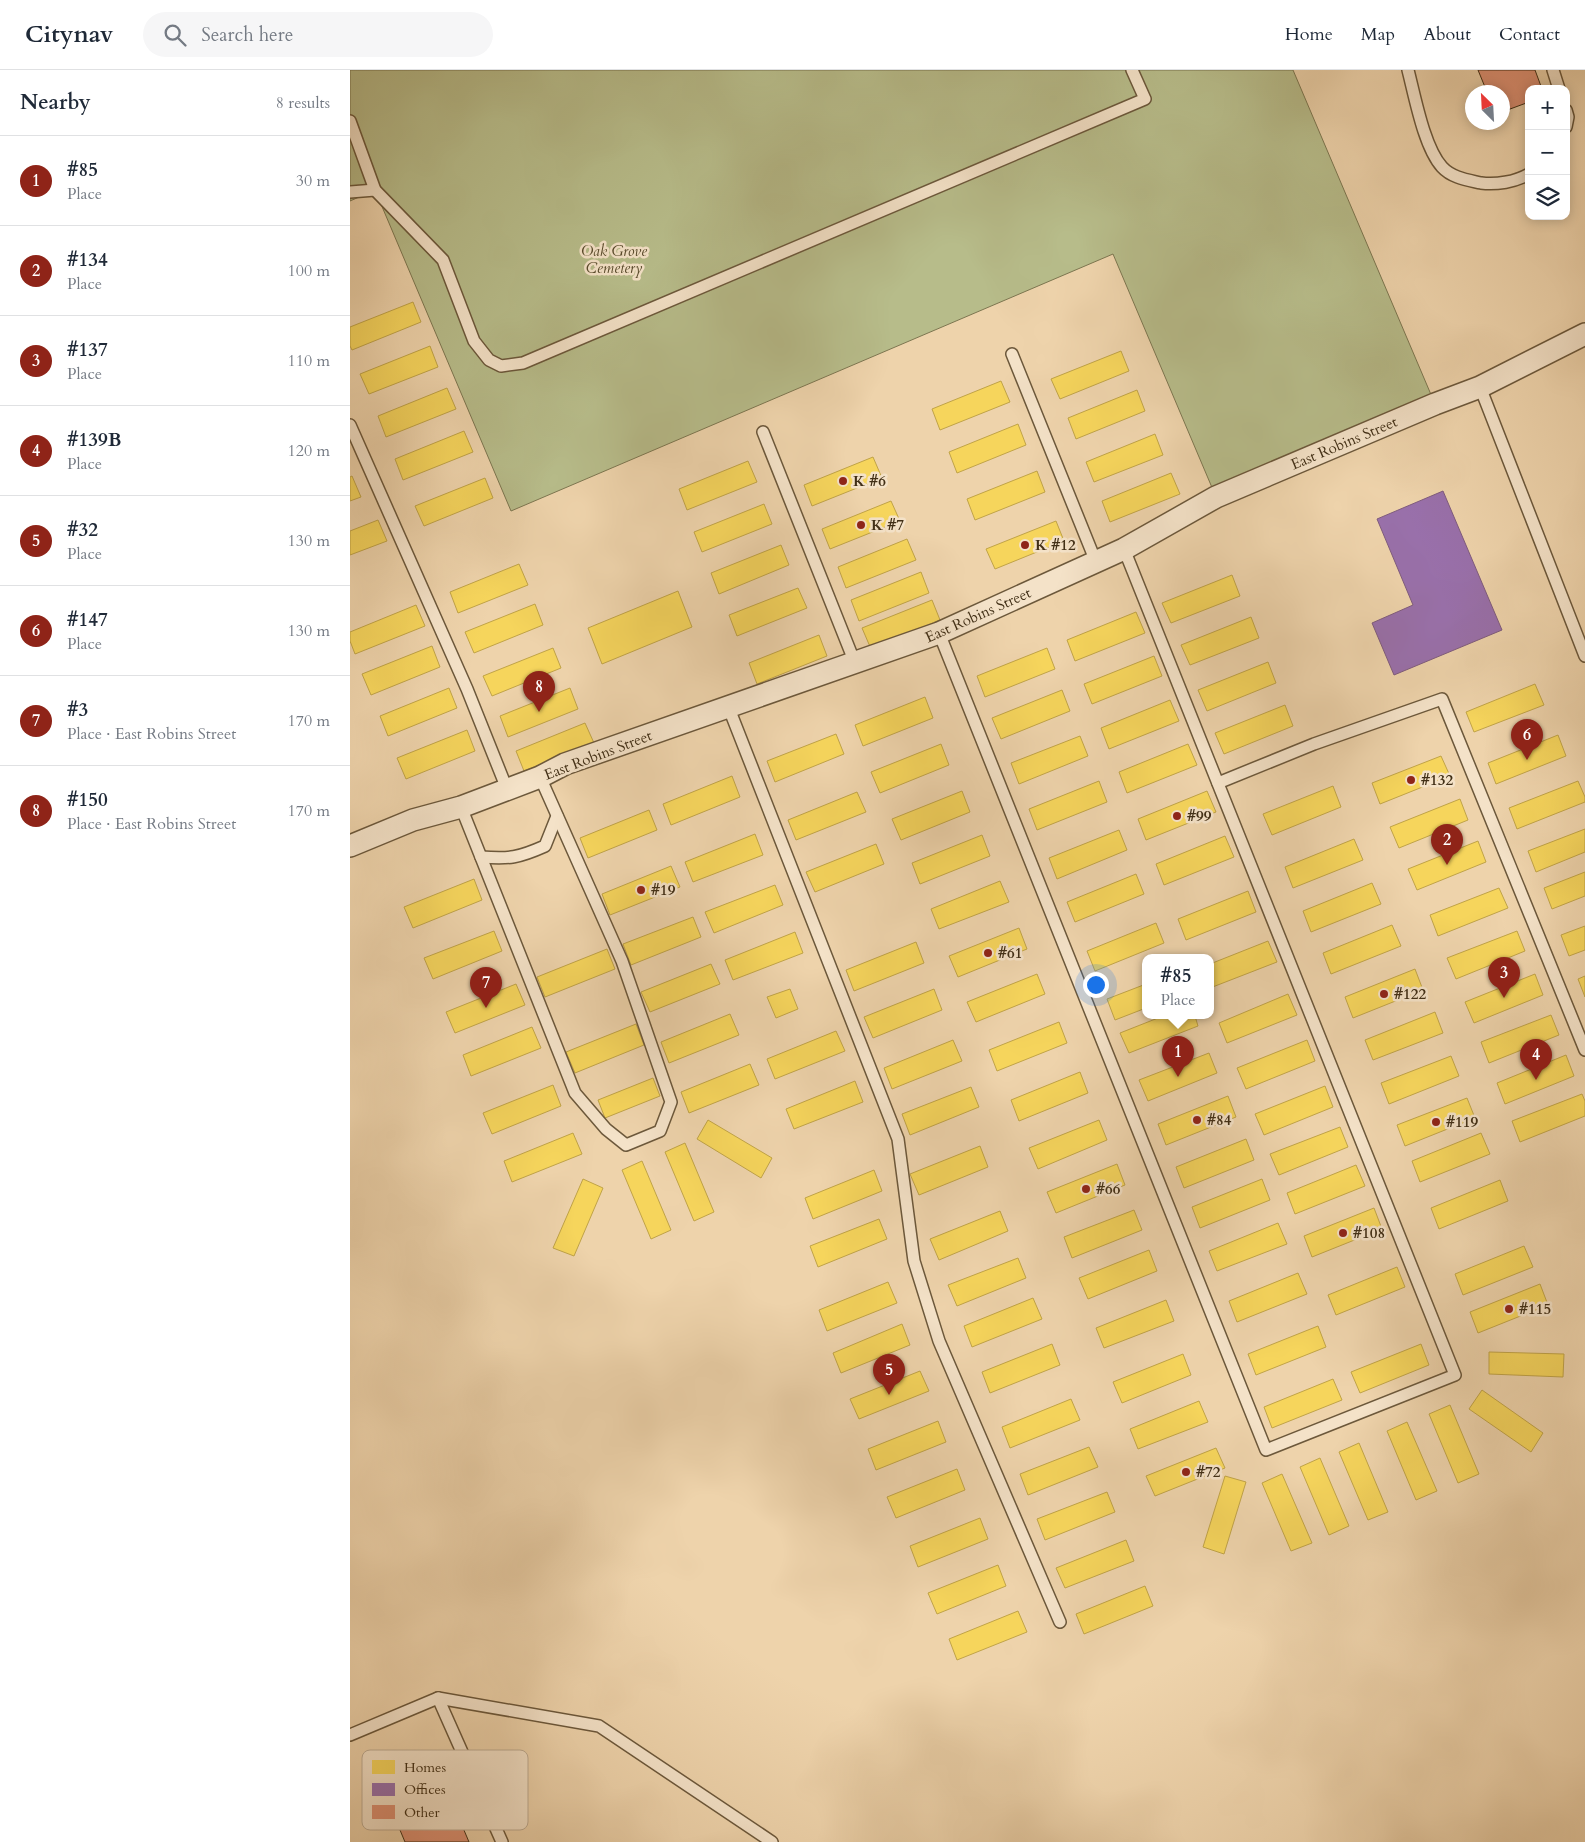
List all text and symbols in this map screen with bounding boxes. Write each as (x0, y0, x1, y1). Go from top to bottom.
search box (143, 12, 493, 57)
text: Citynav (25, 18, 113, 51)
icon: search (161, 21, 189, 49)
text: Search here (201, 22, 293, 48)
text: Home (1285, 22, 1333, 47)
text: Map (1361, 22, 1395, 47)
text: About (1423, 22, 1471, 47)
text: Contact (1499, 22, 1560, 47)
north arrow (1465, 85, 1510, 130)
map controls (1525, 85, 1570, 220)
button: + (1525, 85, 1570, 130)
text: Nearby (20, 88, 91, 117)
text: 8 results (276, 92, 330, 114)
button: − (1525, 130, 1570, 175)
text: #85 (67, 157, 98, 183)
text: 1 (32, 170, 40, 192)
text: 30 m (296, 170, 330, 192)
button: layers (1525, 175, 1570, 220)
text: Place (67, 183, 102, 205)
park label: Oak Grove Cemetery (581, 241, 647, 278)
text: #134 (67, 247, 108, 273)
text: 2 (32, 260, 40, 282)
text: 100 m (288, 260, 330, 282)
text: Place (67, 273, 102, 295)
text: #137 (67, 337, 108, 363)
text: 3 (32, 350, 40, 372)
text: 110 m (288, 350, 330, 372)
text: Place (67, 363, 102, 385)
street label: East Robins Street (1288, 411, 1401, 474)
text: #139B (67, 427, 121, 453)
text: 4 (32, 440, 40, 462)
text: 120 m (288, 440, 330, 462)
text: Place (67, 453, 102, 475)
place label: K #6 (853, 471, 886, 491)
marker: K #6 (837, 475, 849, 487)
place label: K #7 (871, 515, 904, 535)
text: #32 (67, 517, 98, 543)
marker: K #7 (855, 519, 867, 531)
text: 5 (32, 530, 40, 552)
text: 130 m (288, 530, 330, 552)
place label: K #12 (1035, 535, 1076, 555)
marker: K #12 (1019, 539, 1031, 551)
text: Place (67, 543, 102, 565)
street label: East Robins Street (922, 583, 1034, 647)
text: #147 (67, 607, 108, 633)
text: 6 (32, 620, 40, 642)
text: 130 m (288, 620, 330, 642)
text: Place (67, 633, 102, 655)
pin: 8 (523, 671, 555, 712)
text: #3 (67, 697, 88, 723)
text: 7 (32, 710, 40, 732)
text: 170 m (288, 710, 330, 732)
pin: 6 (1511, 719, 1543, 760)
text: Place · East Robins Street (67, 723, 236, 745)
street label: East Robins Street (541, 725, 655, 785)
place label: #132 (1421, 770, 1453, 790)
marker: #132 (1405, 774, 1417, 786)
text: #150 (67, 787, 108, 813)
text: 8 (32, 800, 40, 822)
text: 170 m (288, 800, 330, 822)
place label: #99 (1187, 806, 1212, 826)
marker: #99 (1171, 810, 1183, 822)
text: Place · East Robins Street (67, 813, 236, 835)
pin: 2 (1431, 824, 1463, 865)
place label: #19 (651, 880, 676, 900)
marker: #19 (635, 884, 647, 896)
place label: #61 (998, 943, 1022, 963)
marker: #61 (982, 947, 994, 959)
popup (1142, 954, 1214, 1019)
pin: 3 (1488, 957, 1520, 998)
text: #85 (1160, 963, 1191, 989)
pin: 7 (470, 967, 502, 1008)
your location (1083, 972, 1109, 998)
place label: #122 (1394, 984, 1426, 1004)
marker: #122 (1378, 988, 1390, 1000)
text: Place (1160, 989, 1196, 1011)
pin: 1 (1162, 1036, 1194, 1077)
pin: 4 (1520, 1039, 1552, 1080)
place label: #84 (1207, 1110, 1232, 1130)
place label: #119 (1446, 1112, 1478, 1132)
marker: #84 (1191, 1114, 1203, 1126)
marker: #119 (1430, 1116, 1442, 1128)
place label: #66 (1096, 1179, 1121, 1199)
marker: #66 (1080, 1183, 1092, 1195)
place label: #108 (1353, 1223, 1385, 1243)
marker: #108 (1337, 1227, 1349, 1239)
place label: #115 (1519, 1299, 1551, 1319)
marker: #115 (1503, 1303, 1515, 1315)
pin: 5 (873, 1354, 905, 1395)
place label: #72 (1196, 1462, 1221, 1482)
marker: #72 (1180, 1466, 1192, 1478)
legend (362, 1750, 528, 1830)
text: Homes (404, 1758, 446, 1777)
text: Offices (404, 1780, 446, 1799)
text: Other (404, 1803, 441, 1822)

